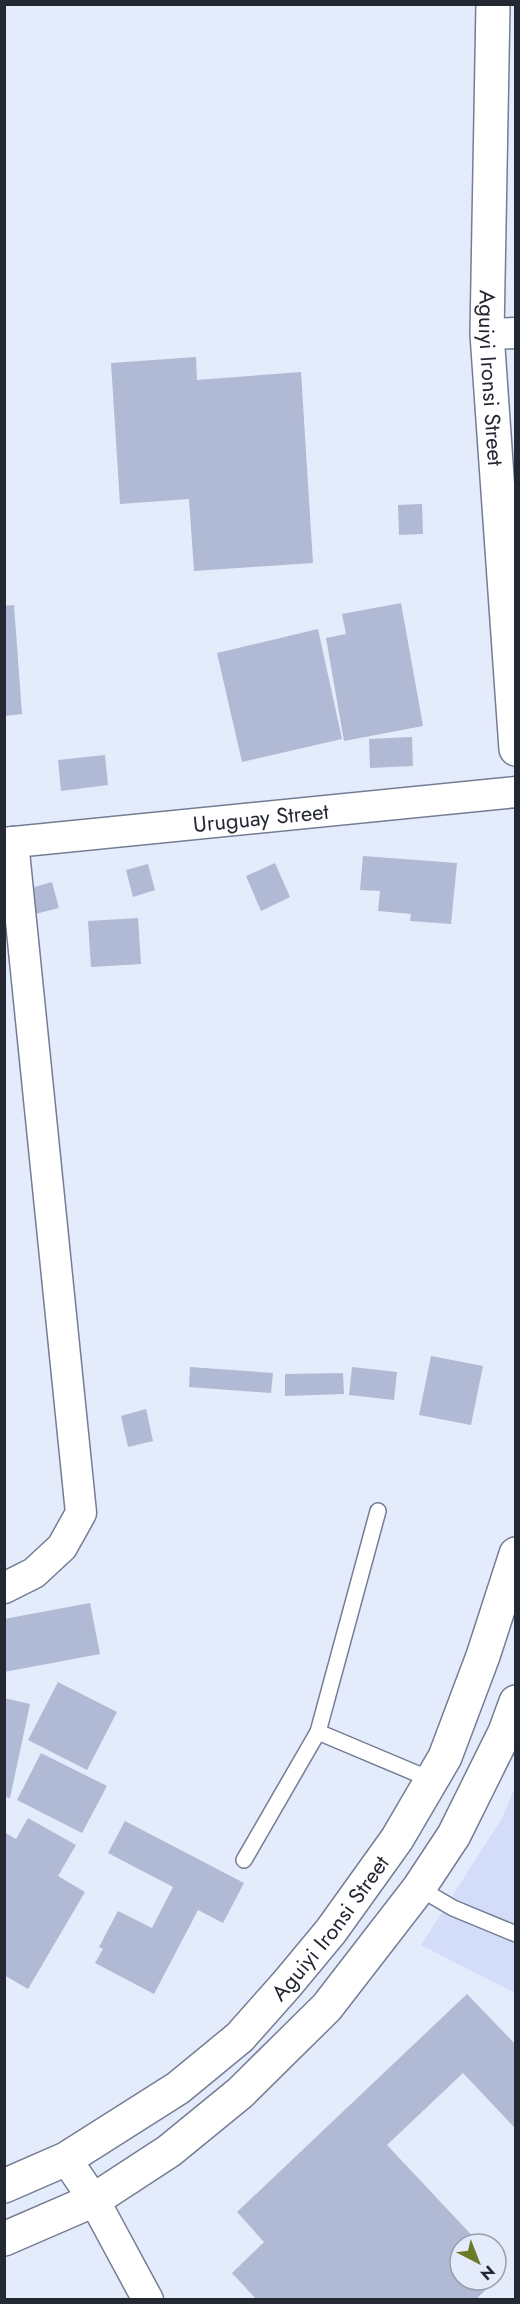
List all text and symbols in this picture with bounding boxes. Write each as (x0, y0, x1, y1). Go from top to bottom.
street label: Aguiyi Ironsi Street (471, 289, 512, 468)
street label: Uruguay Street (191, 795, 331, 840)
street label: Aguiyi Ironsi Street (263, 1848, 397, 2008)
north arrow (448, 2232, 508, 2292)
text: N (475, 2260, 500, 2286)

